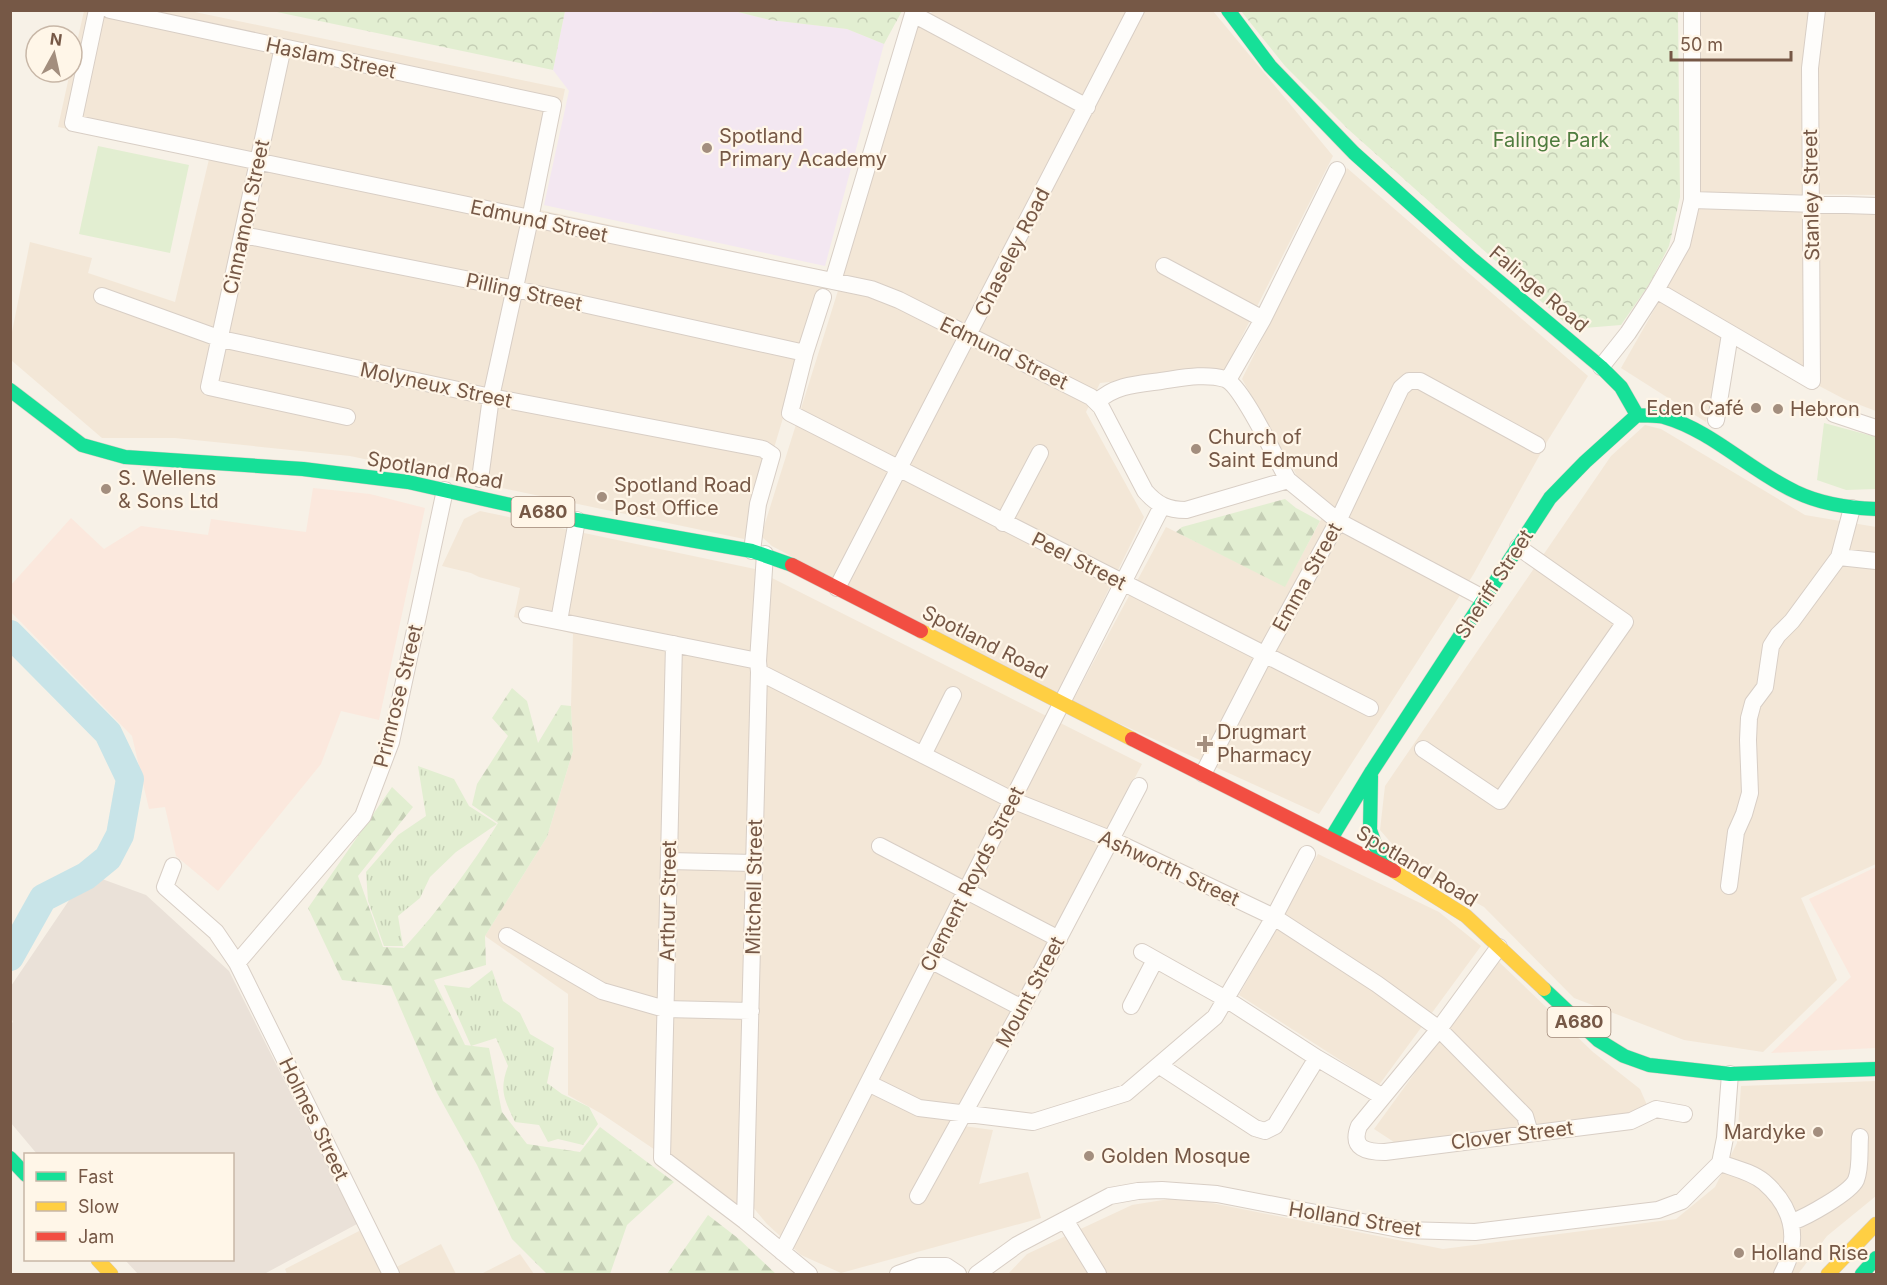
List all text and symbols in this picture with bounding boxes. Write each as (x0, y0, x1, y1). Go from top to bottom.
north arrow (24, 24, 84, 84)
scale bar (1671, 24, 1791, 62)
text: N (49, 28, 64, 50)
street label: Haslam Street (264, 33, 399, 84)
text: 50 m (1680, 34, 1723, 55)
place label: Spotland Primary Academy (719, 124, 887, 171)
park label: Falinge Park (1493, 128, 1609, 152)
street label: Stanley Street (1798, 128, 1824, 261)
street label: Cinnamon Street (218, 137, 274, 297)
marker: Spotland Primary Academy (700, 141, 714, 155)
street label: Chaseley Road (969, 184, 1055, 320)
street label: Edmund Street (468, 195, 610, 247)
street label: Falinge Road (1485, 241, 1593, 337)
street label: Pilling Street (464, 268, 585, 316)
street label: Edmund Street (936, 312, 1072, 395)
street label: Molyneux Street (358, 357, 515, 413)
place label: Eden Café (1646, 396, 1744, 420)
place label: Hebron (1790, 397, 1860, 421)
marker: Eden Café (1749, 401, 1763, 415)
marker: Hebron (1771, 402, 1785, 416)
place label: Church of Saint Edmund (1208, 425, 1339, 472)
marker: Church of Saint Edmund (1189, 442, 1203, 456)
street label: Spotland Road (365, 446, 505, 494)
place label: S. Wellens & Sons Ltd (118, 466, 219, 513)
place label: Spotland Road Post Office (614, 473, 752, 520)
marker: S. Wellens & Sons Ltd (99, 482, 113, 496)
marker: Spotland Road Post Office (595, 490, 609, 504)
road number: A680 (512, 497, 574, 527)
street label: Emma Street (1267, 518, 1347, 635)
street label: Sheriff Street (1450, 525, 1538, 643)
street label: Peel Street (1028, 527, 1131, 595)
street label: Spotland Road (918, 600, 1052, 684)
street label: Primrose Street (369, 622, 427, 770)
place label: Drugmart Pharmacy (1217, 720, 1312, 767)
marker: Drugmart Pharmacy (1198, 737, 1212, 751)
street label: Clement Royds Street (915, 782, 1029, 975)
street label: Mitchell Street (741, 818, 767, 955)
street label: Spotland Road (1352, 820, 1482, 912)
street label: Ashworth Street (1095, 825, 1244, 911)
street label: Arthur Street (655, 840, 681, 962)
street label: Mount Street (991, 932, 1070, 1052)
road number: A680 (1548, 1007, 1610, 1037)
street label: Holmes Street (274, 1054, 354, 1185)
street label: Clover Street (1449, 1116, 1575, 1154)
place label: Mardyke (1724, 1120, 1806, 1144)
marker: Mardyke (1811, 1125, 1825, 1139)
place label: Golden Mosque (1101, 1144, 1250, 1168)
marker: Golden Mosque (1082, 1149, 1096, 1163)
legend (24, 1153, 234, 1261)
text: Fast (78, 1166, 114, 1187)
text: Slow (78, 1196, 119, 1217)
street label: Holland Street (1287, 1197, 1423, 1241)
text: Jam (78, 1226, 114, 1247)
place label: Holland Rise (1751, 1241, 1868, 1265)
marker: Holland Rise (1732, 1246, 1746, 1260)

